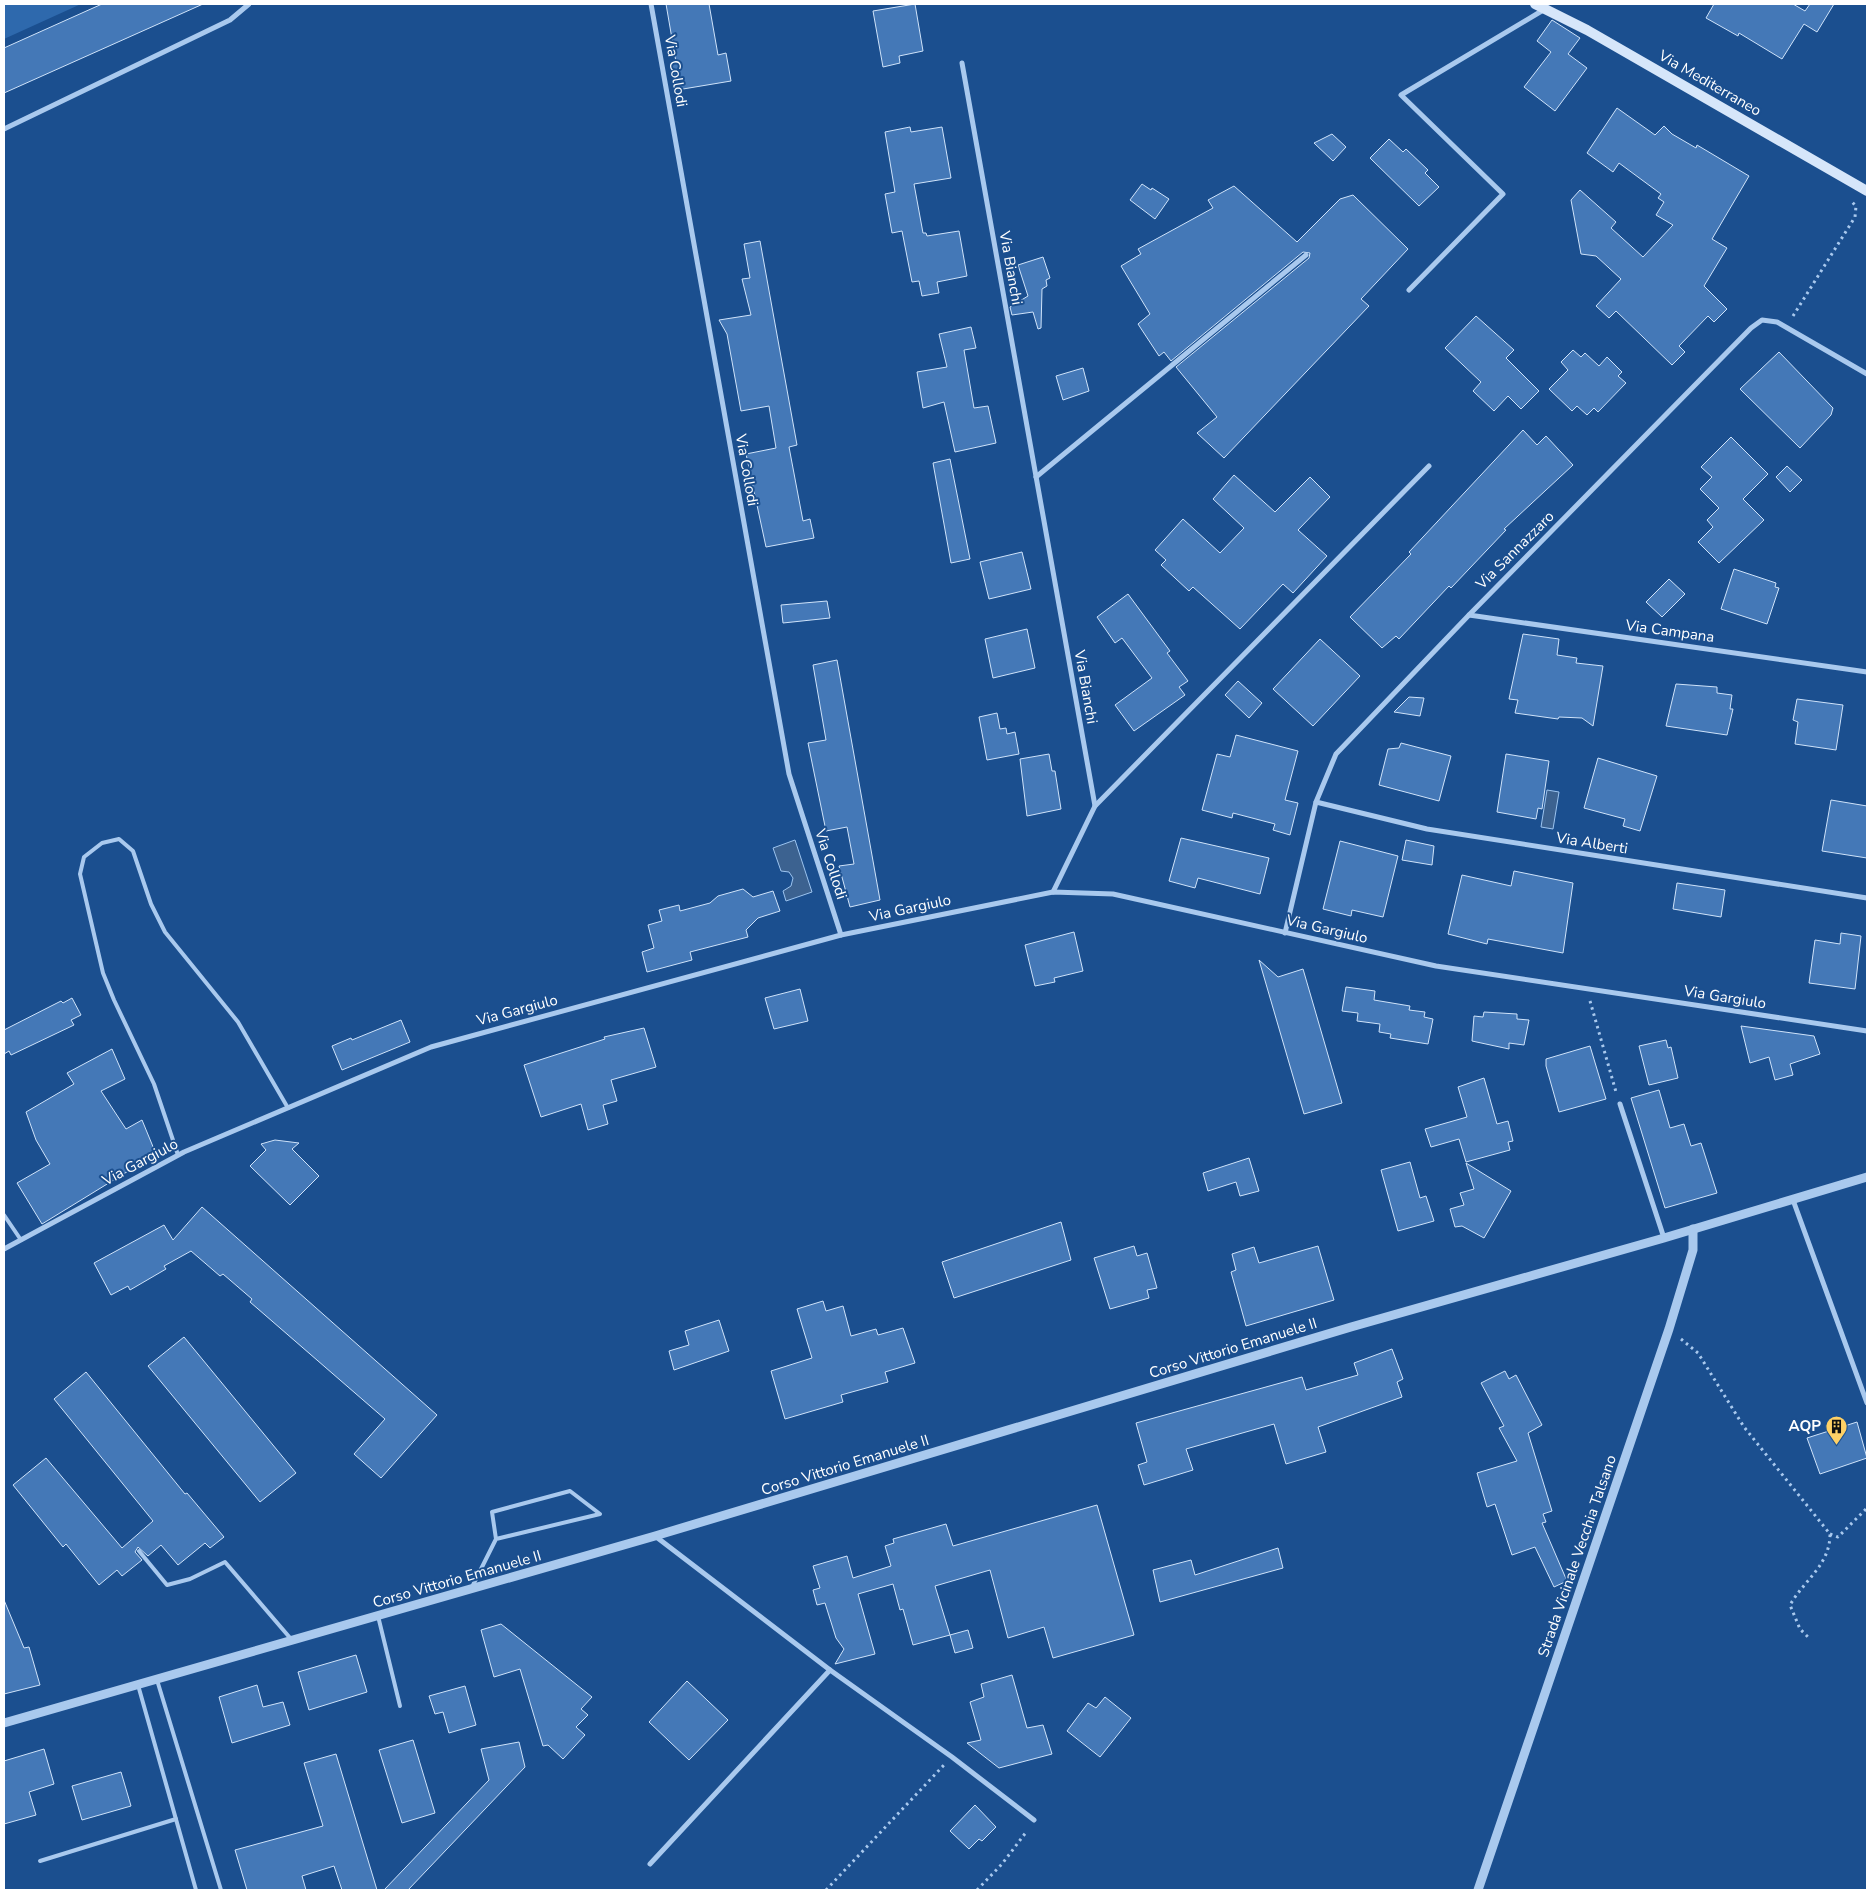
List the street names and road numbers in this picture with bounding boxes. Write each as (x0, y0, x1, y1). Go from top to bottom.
street label: Via Collodi (660, 32, 692, 109)
street label: Via Mediterraneo (1654, 45, 1765, 120)
street label: Via Bianchi (994, 229, 1027, 306)
street label: Via Collodi (731, 431, 763, 508)
street label: Via Sannazzaro (1471, 506, 1559, 594)
street label: Via Campana (1623, 615, 1716, 647)
street label: Via Bianchi (1069, 648, 1102, 725)
street label: Via Collodi (810, 825, 852, 902)
street label: Via Alberti (1554, 827, 1629, 859)
street label: Via Gargiulo (866, 890, 953, 927)
street label: Via Gargiulo (1283, 910, 1370, 948)
street label: Via Gargiulo (1681, 980, 1768, 1013)
street label: Via Gargiulo (473, 990, 560, 1031)
street label: Via Gargiulo (98, 1134, 181, 1191)
street label: Corso Vittorio Emanuele II (1147, 1313, 1319, 1383)
street label: Corso Vittorio Emanuele II (759, 1430, 931, 1500)
street label: Strada Vicinale Vecchia Talsano (1533, 1452, 1621, 1660)
street label: Corso Vittorio Emanuele II (370, 1545, 544, 1613)

